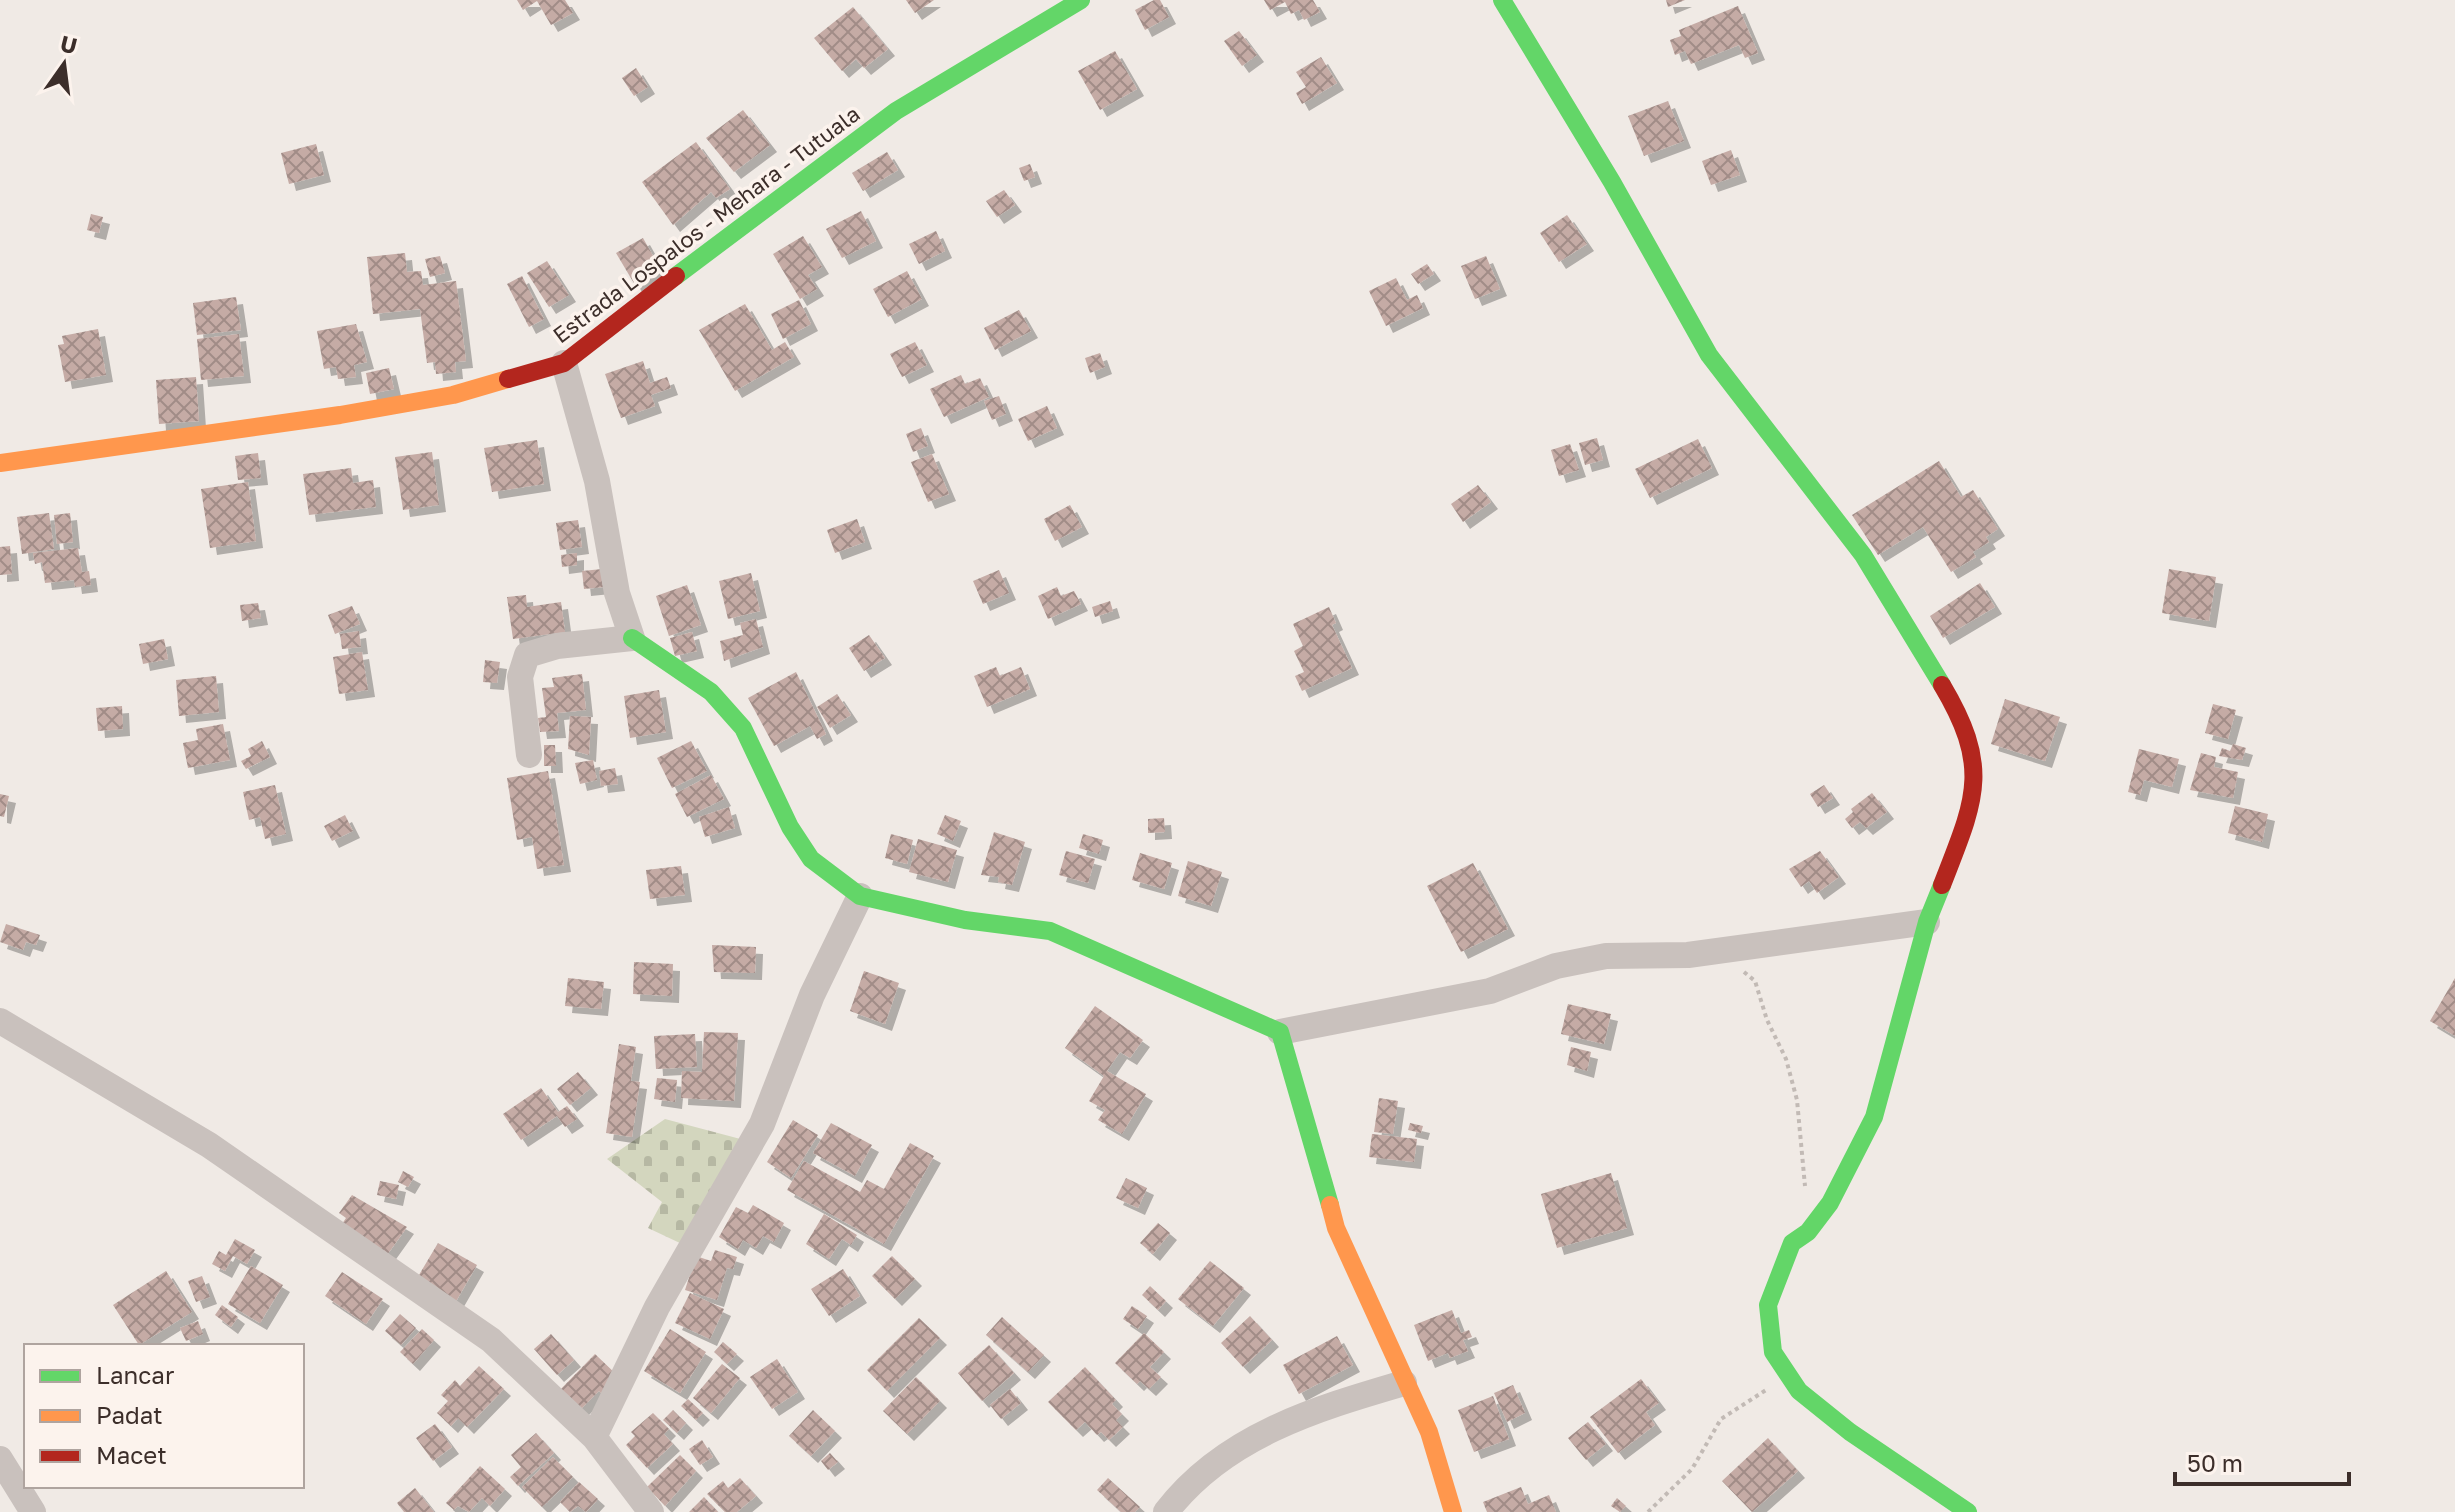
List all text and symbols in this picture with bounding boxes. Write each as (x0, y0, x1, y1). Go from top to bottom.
north arrow (24, 24, 104, 104)
text: U (58, 29, 80, 59)
street label: Estrada Lospalos - Mehara - Tutuala (547, 100, 865, 348)
legend (24, 1344, 304, 1488)
text: Lancar (96, 1360, 174, 1389)
text: Padat (96, 1400, 163, 1429)
scale bar (2175, 1436, 2349, 1486)
text: Macet (96, 1440, 167, 1469)
text: 50 m (2187, 1448, 2243, 1477)

